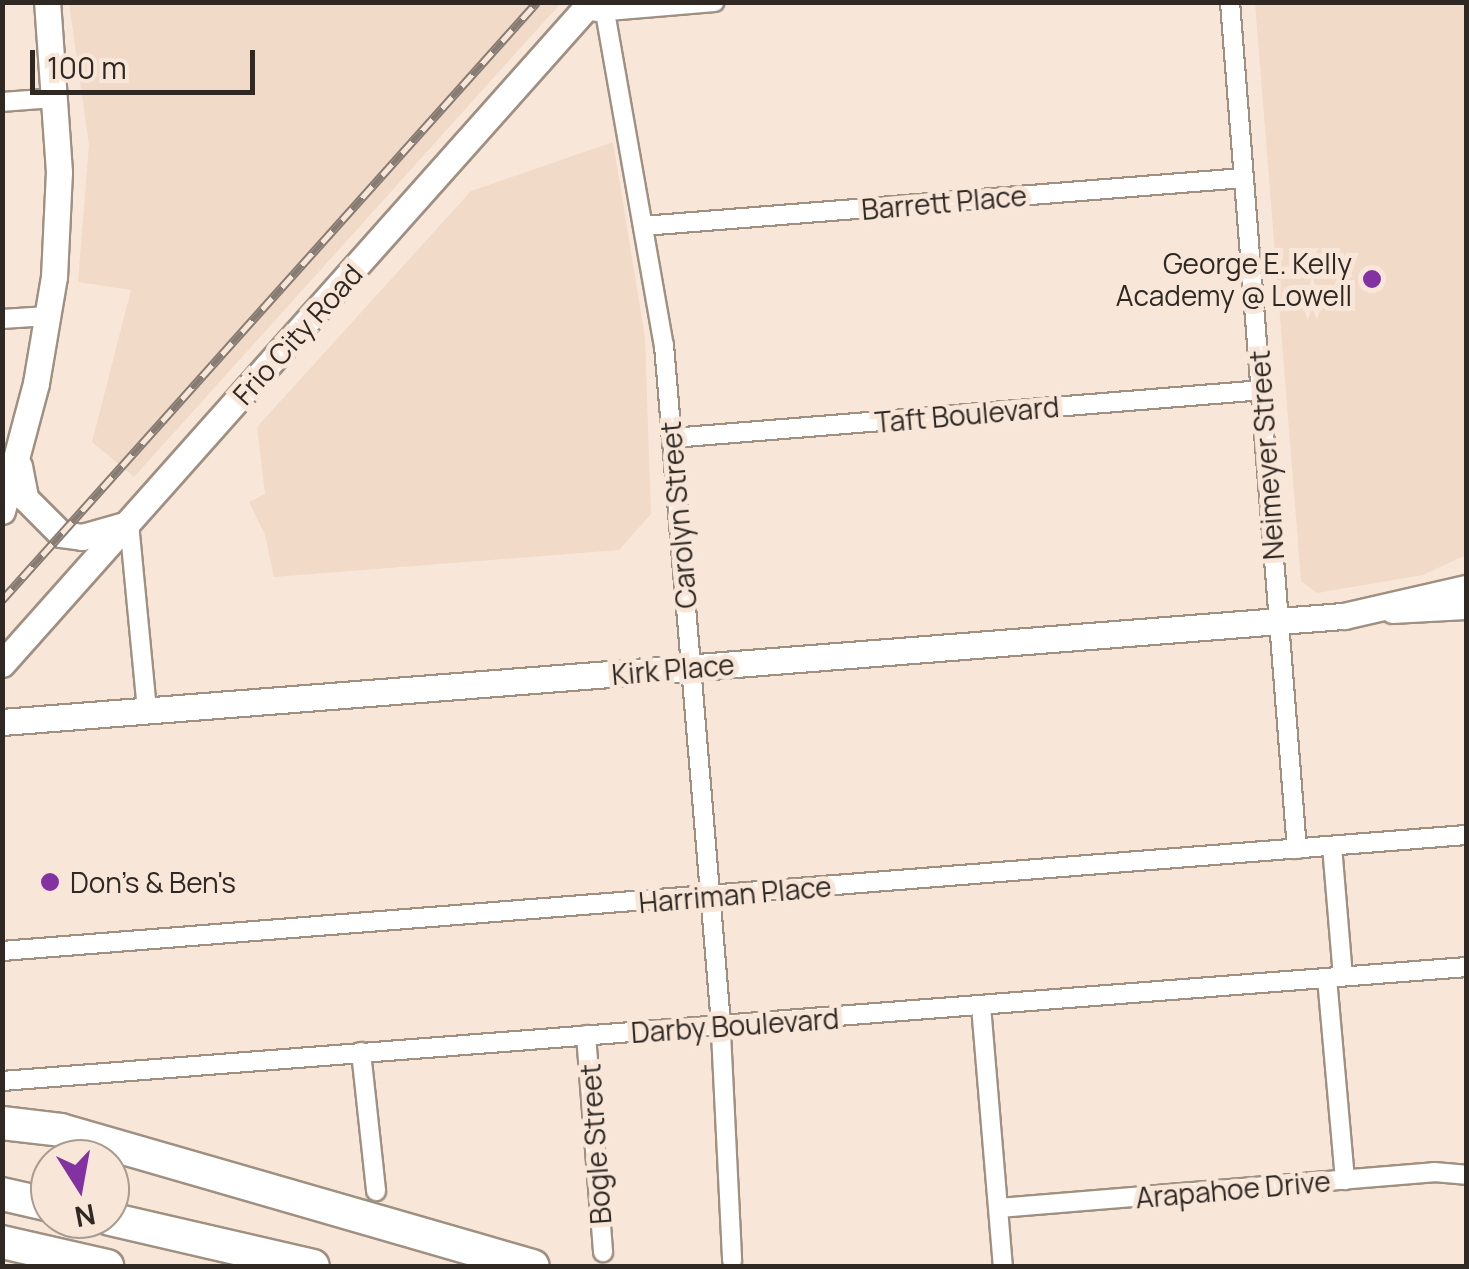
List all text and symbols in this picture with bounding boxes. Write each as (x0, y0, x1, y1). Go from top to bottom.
scale bar (35, 30, 260, 92)
text: 100 m (47, 47, 127, 88)
street label: Barrett Place (860, 178, 1028, 226)
place label: George E. Kelly Academy @ Lowell (1116, 246, 1352, 312)
street label: Frio City Road (225, 257, 369, 411)
marker: George E. Kelly Academy @ Lowell (1361, 268, 1383, 290)
street label: Neimeyer Street (1242, 349, 1290, 561)
street label: Taft Boulevard (873, 389, 1061, 439)
street label: Carolyn Street (653, 420, 703, 610)
street label: Kirk Place (610, 647, 736, 691)
place label: Don's & Ben's (70, 865, 236, 899)
street label: Harriman Place (637, 869, 833, 919)
marker: Don's & Ben's (39, 871, 61, 893)
street label: Darby Boulevard (630, 1001, 840, 1049)
street label: Bogle Street (573, 1063, 617, 1225)
north arrow (30, 1139, 130, 1239)
street label: Arapahoe Drive (1134, 1164, 1332, 1214)
text: N (72, 1196, 99, 1237)

